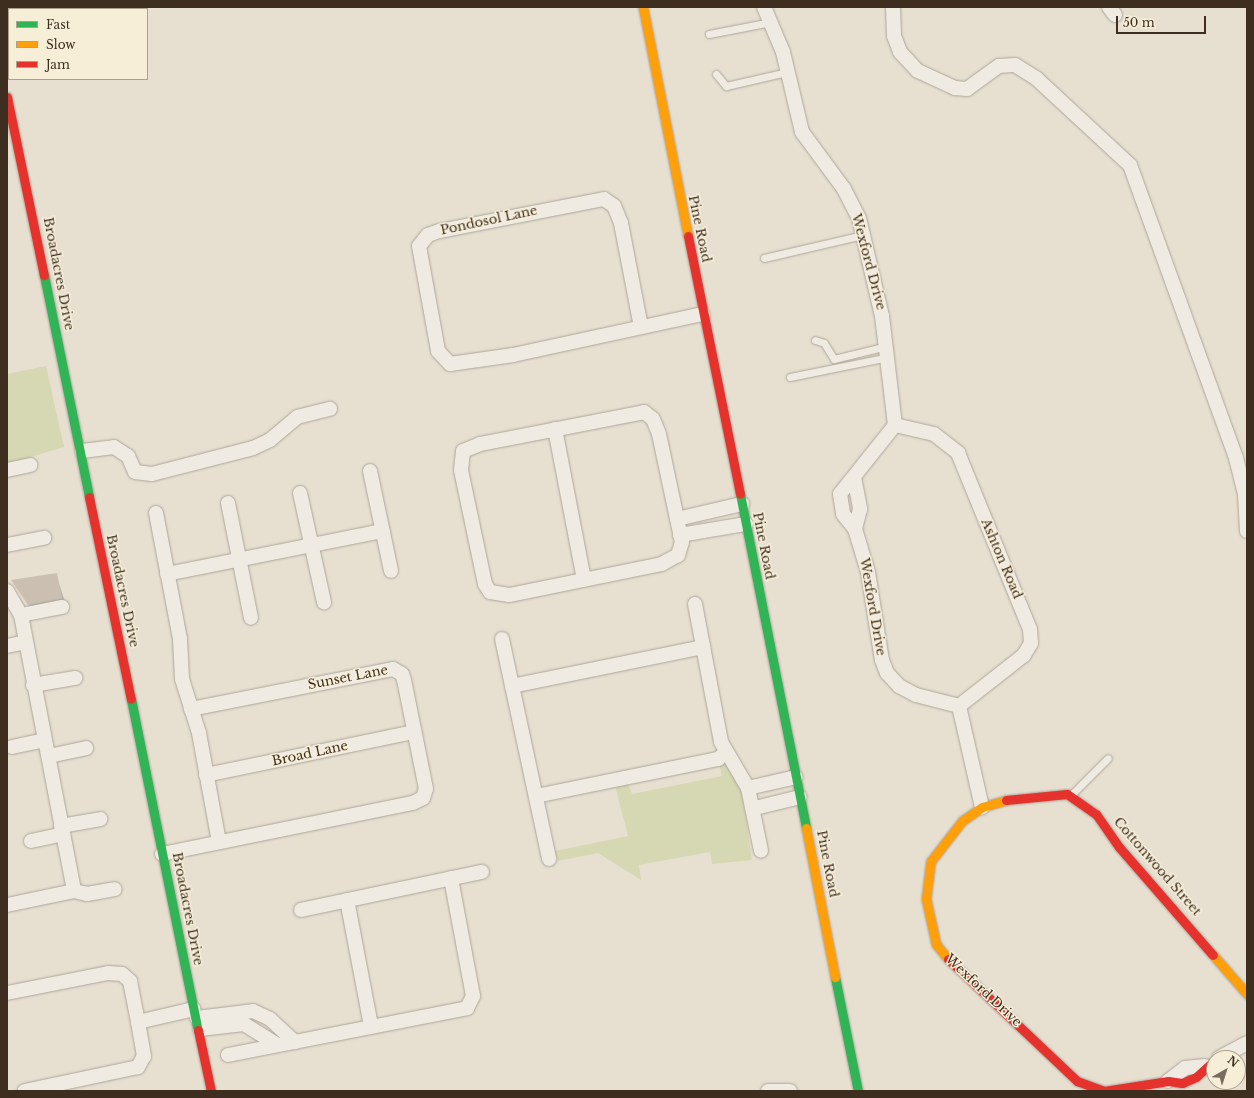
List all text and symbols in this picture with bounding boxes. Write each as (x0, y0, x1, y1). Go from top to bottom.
legend (8, 8, 148, 80)
scale bar (1118, 8, 1208, 34)
text: 50 m (1123, 15, 1155, 30)
text: Fast (46, 17, 70, 32)
text: Slow (46, 37, 75, 52)
text: Jam (46, 57, 70, 72)
street label: Pine Road (684, 194, 714, 264)
street label: Pondosol Lane (439, 203, 539, 239)
street label: Wexford Drive (848, 212, 888, 312)
street label: Broadacres Drive (39, 216, 77, 332)
street label: Pine Road (749, 511, 777, 581)
street label: Ashton Road (977, 517, 1025, 601)
street label: Broadacres Drive (102, 533, 142, 649)
street label: Wexford Drive (856, 557, 888, 657)
street label: Sunset Lane (307, 663, 389, 693)
street label: Broad Lane (271, 738, 349, 770)
street label: Cottonwood Street (1110, 815, 1204, 919)
street label: Pine Road (813, 829, 841, 899)
street label: Broadacres Drive (168, 851, 206, 967)
street label: Wexford Drive (941, 952, 1025, 1030)
north arrow (1206, 1050, 1246, 1090)
text: N (1224, 1053, 1241, 1070)

